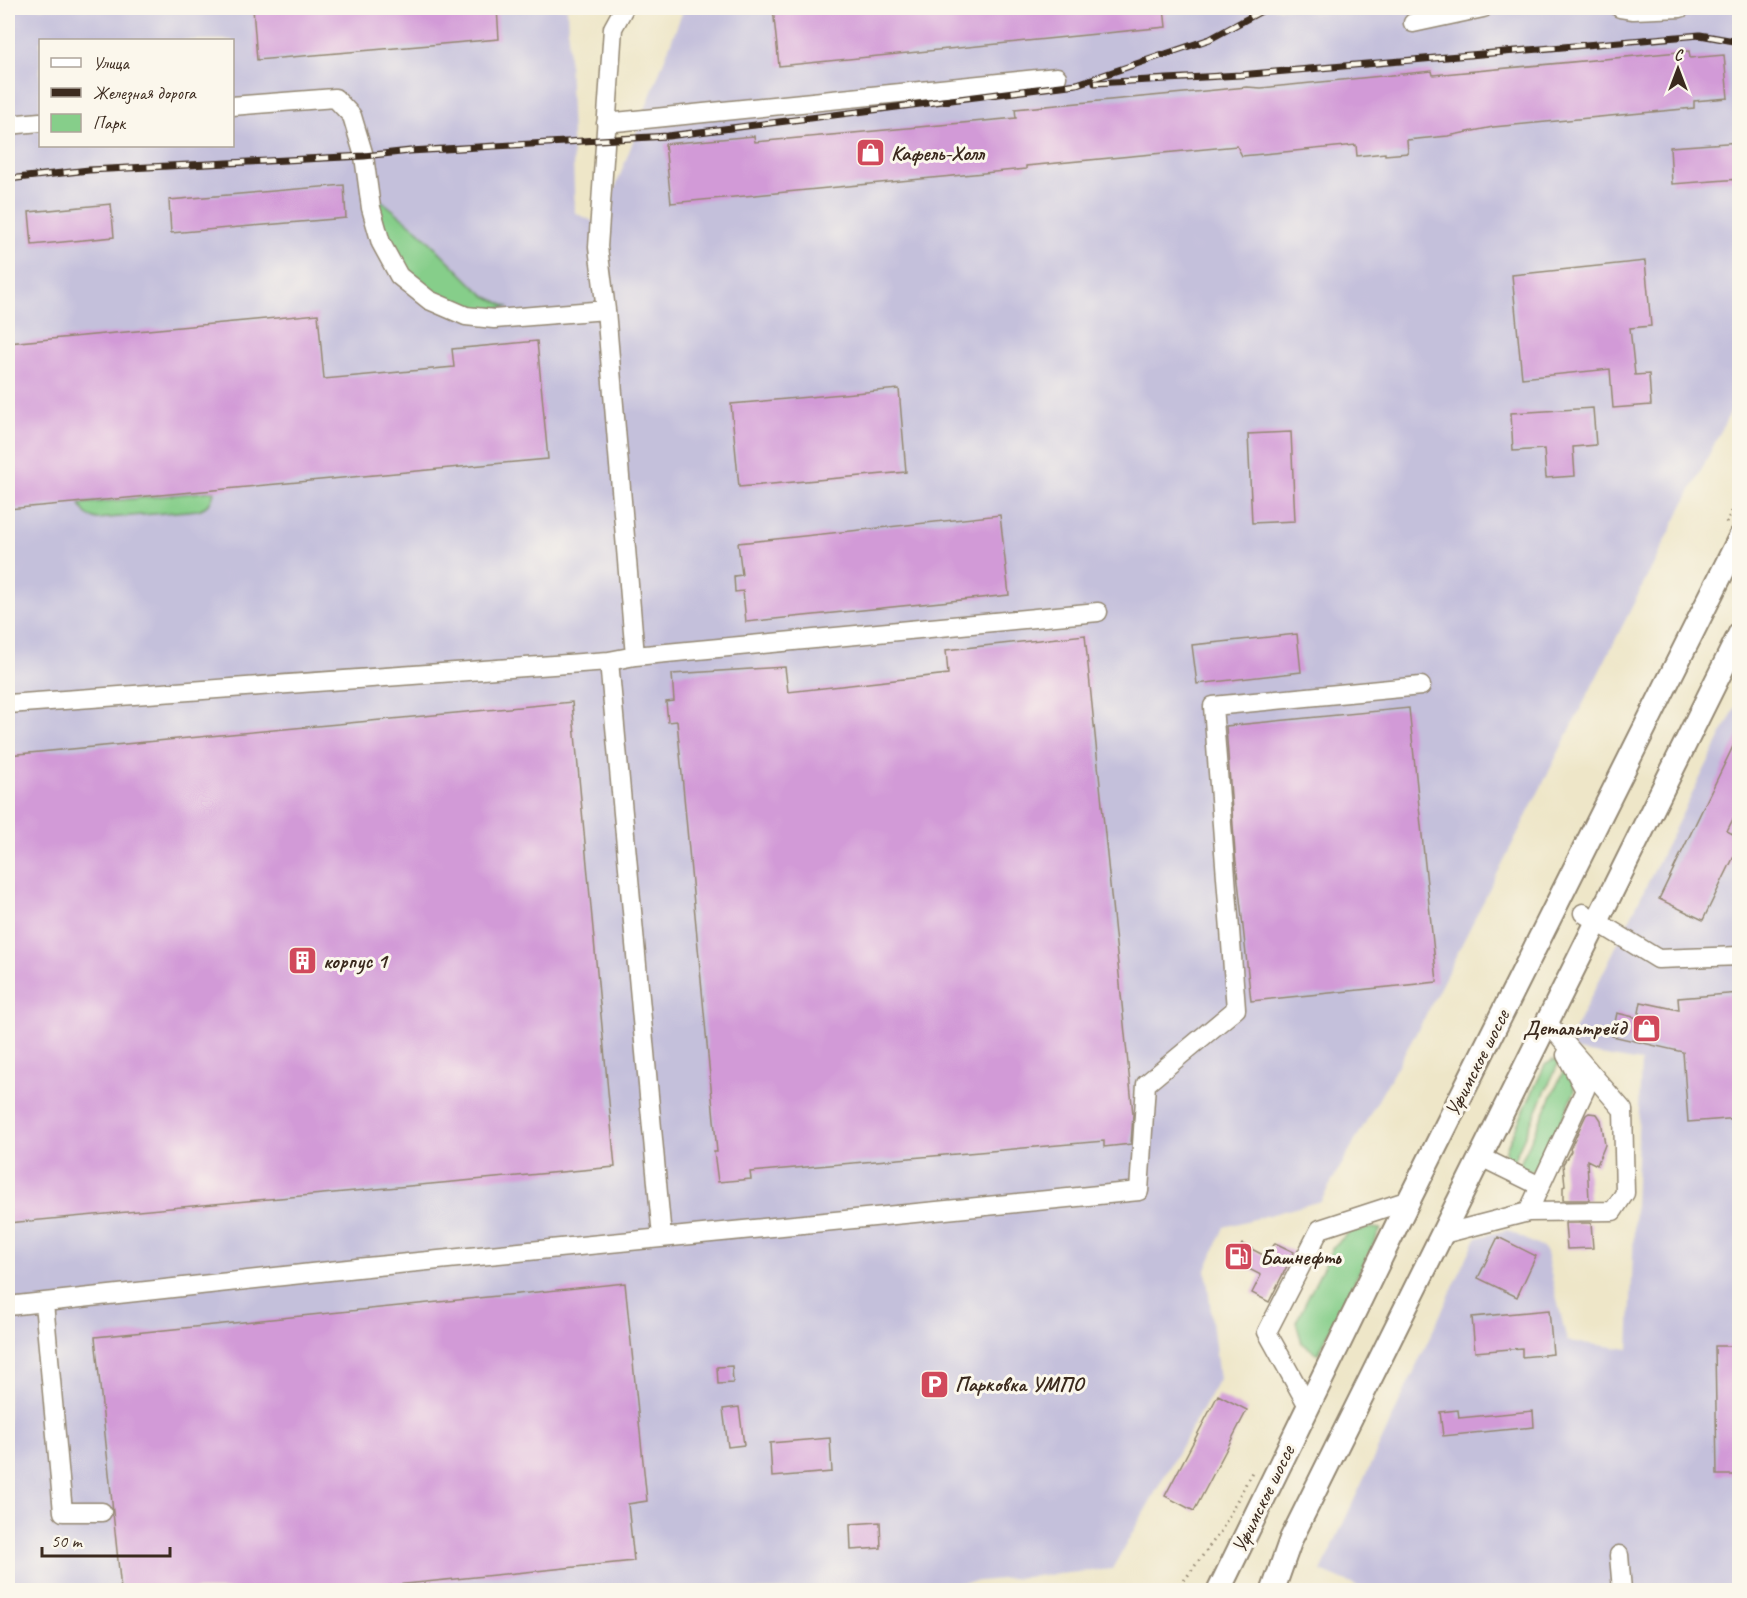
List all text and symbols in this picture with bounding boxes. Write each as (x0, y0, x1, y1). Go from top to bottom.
legend (39, 39, 234, 147)
north arrow (1648, 39, 1708, 99)
text: С (1674, 45, 1684, 65)
text: Улица (93, 52, 130, 74)
text: Железная дорога (93, 82, 197, 105)
text: Парк (93, 112, 127, 134)
shop icon: Кафель-Холл (854, 137, 886, 169)
place label: Кафель-Холл (891, 140, 986, 166)
building icon: корпус 1 (286, 945, 318, 977)
place label: корпус 1 (323, 948, 389, 975)
street label: Уфимское шоссе (1439, 1004, 1516, 1121)
shop icon: Детальтрейд (1631, 1012, 1663, 1044)
place label: Детальтрейд (1523, 1015, 1628, 1041)
fuel station icon: Башнефть (1223, 1241, 1255, 1273)
place label: Башнефть (1260, 1244, 1342, 1270)
parking icon: Парковка УМПО (918, 1368, 950, 1400)
place label: Парковка УМПО (955, 1371, 1086, 1397)
street label: Уфимское шоссе (1226, 1440, 1301, 1557)
scale bar (42, 1520, 170, 1558)
text: 50 m (51, 1530, 84, 1552)

